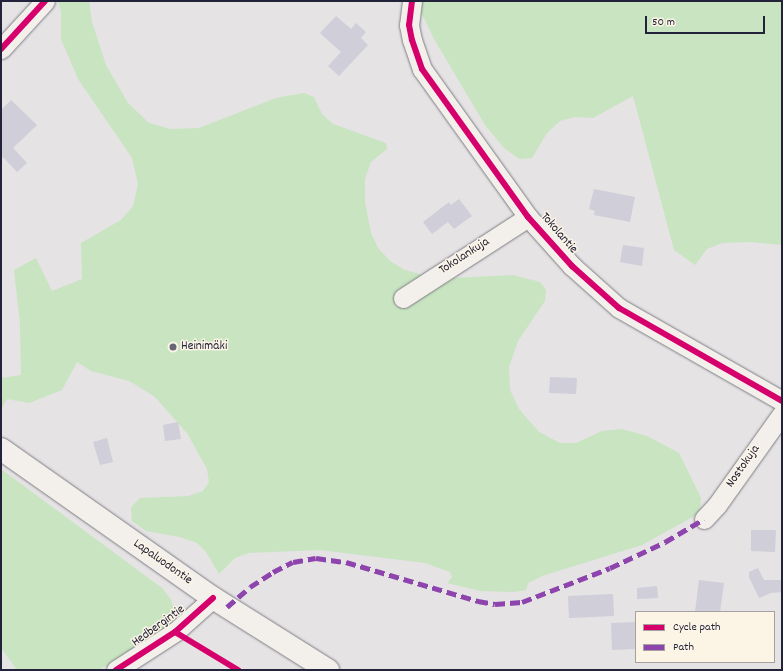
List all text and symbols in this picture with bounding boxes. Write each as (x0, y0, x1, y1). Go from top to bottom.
scale bar (647, 8, 767, 34)
text: 50 m (652, 14, 675, 31)
street label: Tokolantie (536, 210, 580, 258)
street label: Tokolankuja (437, 235, 493, 279)
place label: Heinimäki (181, 339, 227, 355)
marker: Heinimäki (168, 342, 178, 352)
street label: Nostokuja (724, 443, 764, 491)
street label: Lapaluodontie (129, 537, 195, 589)
street label: Hedbergintie (129, 603, 189, 651)
legend (635, 611, 775, 663)
text: Cycle path (673, 619, 721, 636)
text: Path (673, 639, 694, 656)

